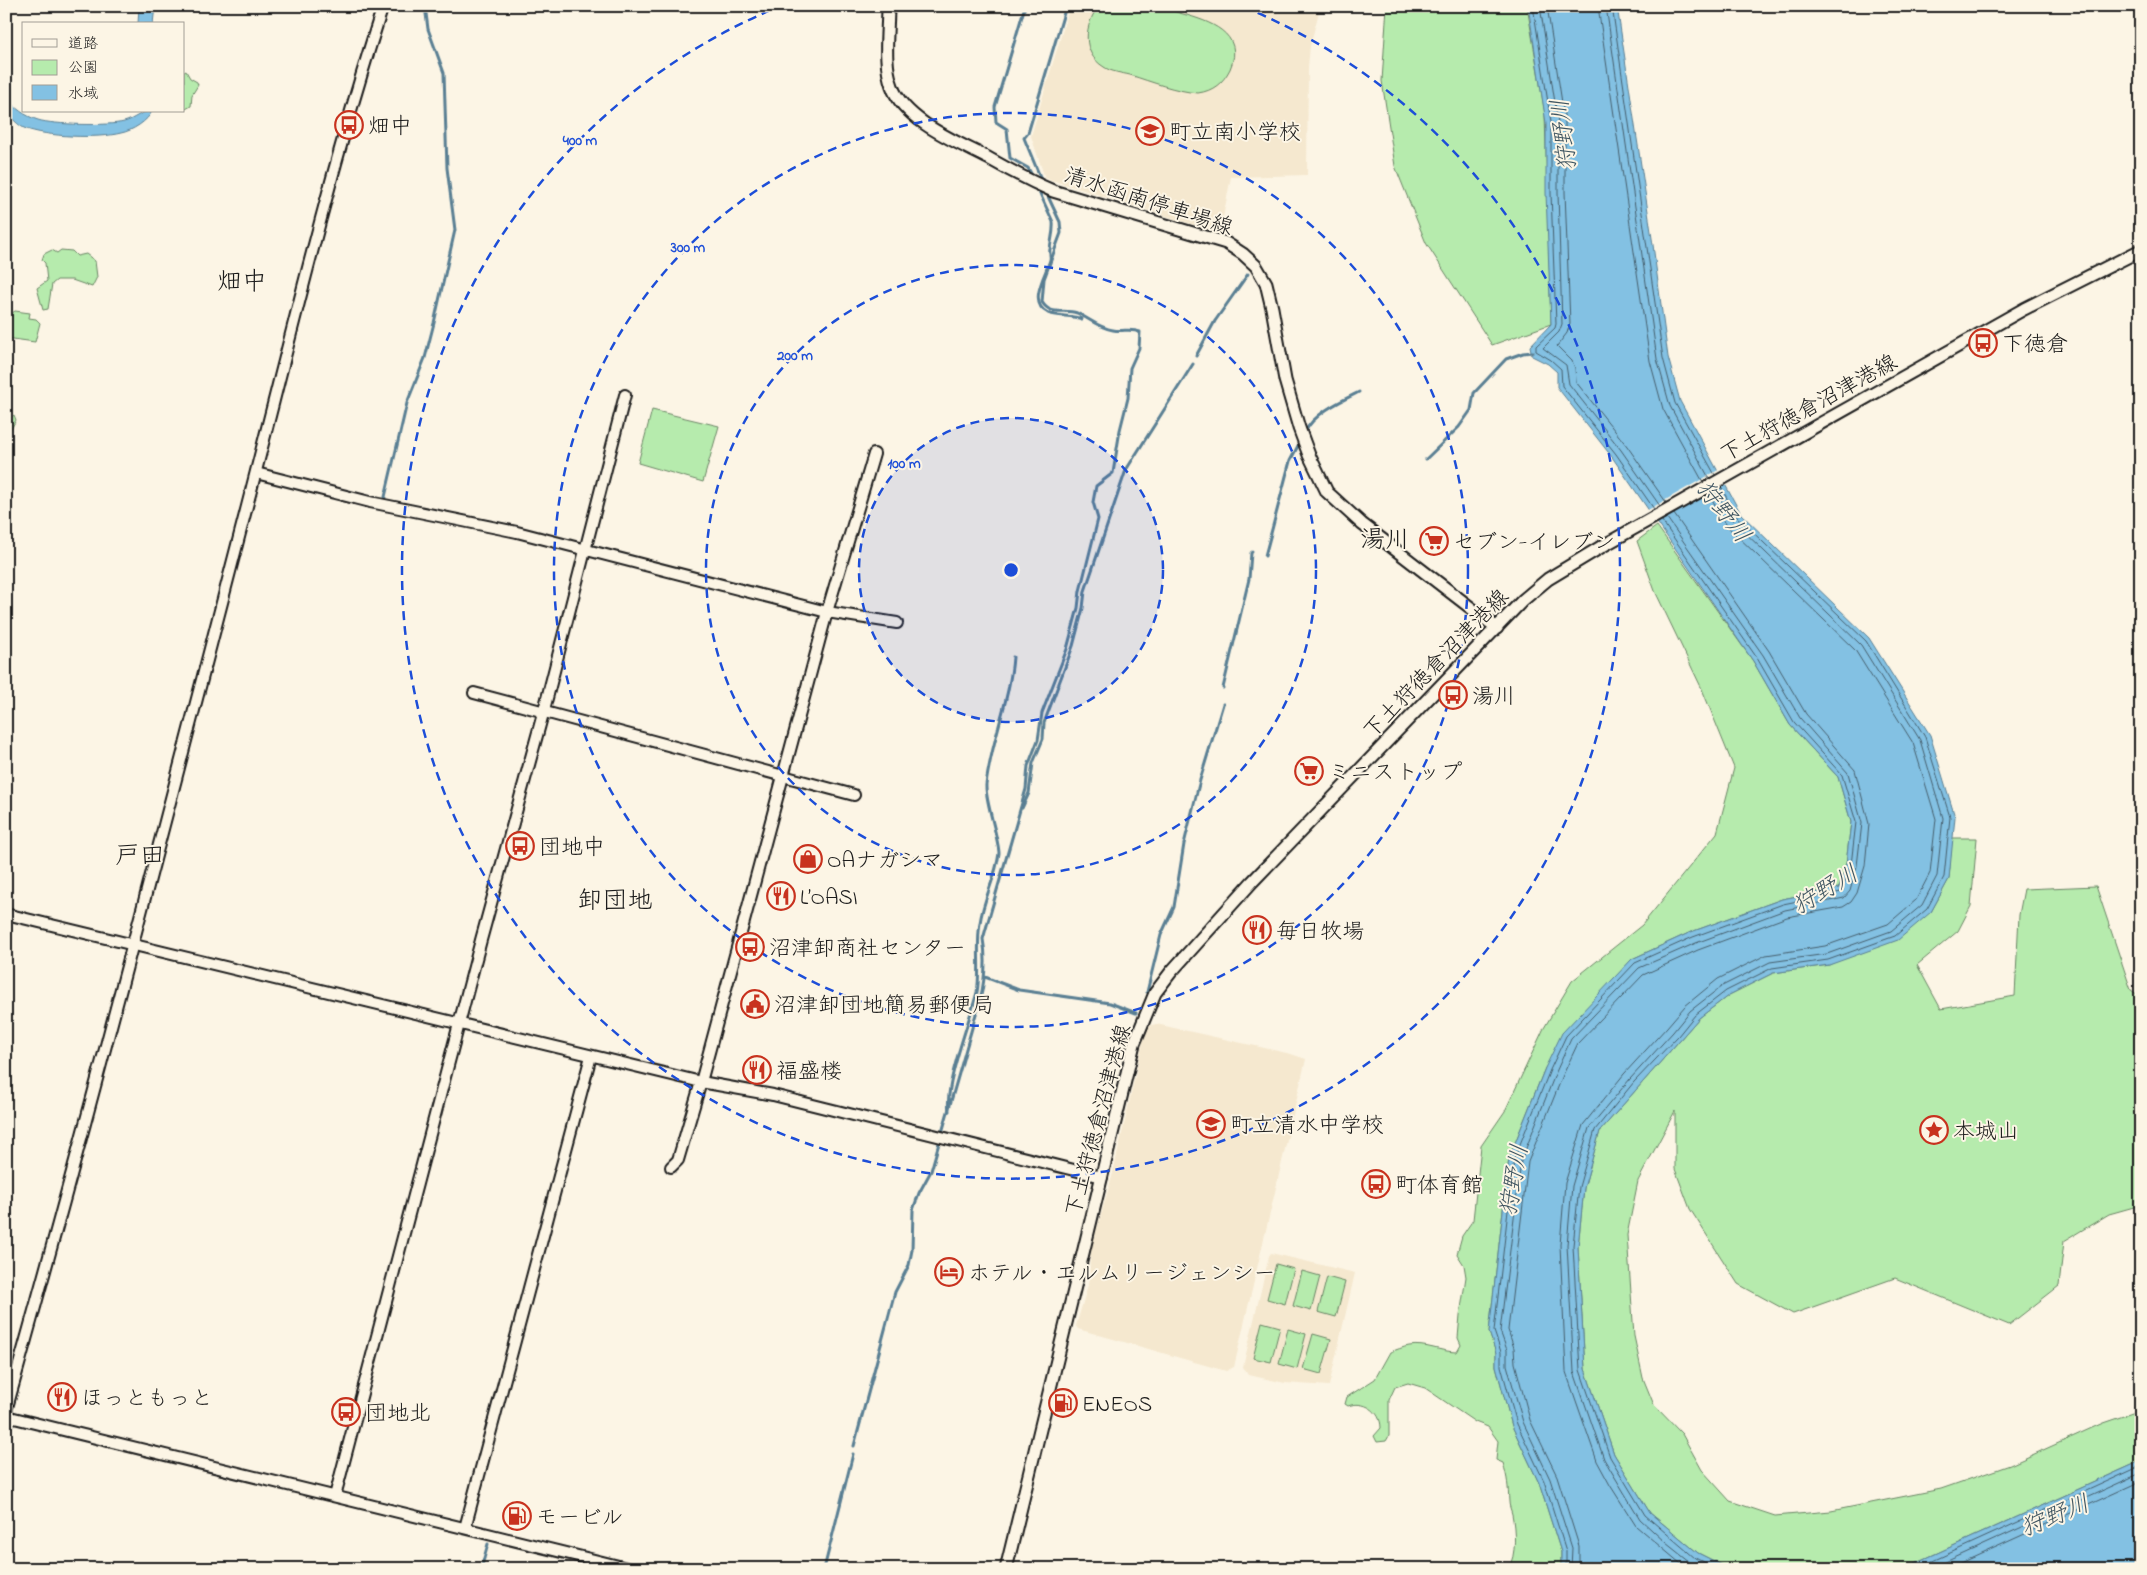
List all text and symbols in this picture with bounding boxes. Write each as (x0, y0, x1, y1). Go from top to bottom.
legend (22, 22, 185, 112)
text: 道路 (68, 33, 98, 55)
text: 公園 (68, 57, 98, 79)
text: 水域 (68, 83, 98, 105)
water label: 狩野川 (1544, 97, 1587, 173)
bus stop icon: 畑中 (334, 110, 364, 140)
place label: 畑中 (368, 112, 412, 144)
school or university icon: 町立南小学校 (1135, 116, 1165, 146)
place label: 町立南小学校 (1169, 118, 1301, 150)
text: 400 m (562, 130, 598, 152)
street label: 清水函南停車場線 (1059, 160, 1237, 245)
text: 300 m (670, 237, 706, 259)
district label: 畑中 (217, 265, 267, 301)
bus stop icon: 下徳倉 (1968, 328, 1998, 358)
place label: 下徳倉 (2002, 330, 2068, 362)
text: 200 m (776, 345, 813, 367)
street label: 下土狩徳倉沼津港線 (1715, 348, 1904, 472)
text: 100 m (887, 453, 921, 475)
water label: 狩野川 (1686, 473, 1758, 552)
district label: 湯川 (1360, 523, 1410, 559)
supermarket icon: セブン-イレブン (1419, 526, 1449, 556)
place label: セブン-イレブン (1453, 528, 1615, 560)
centre of rings (1002, 561, 1020, 579)
street label: 下土狩徳倉沼津港線 (1357, 583, 1517, 747)
bus stop icon: 湯川 (1438, 680, 1468, 710)
place label: 湯川 (1472, 682, 1516, 714)
supermarket icon: ミニストップ (1294, 756, 1324, 786)
place label: ミニストップ (1328, 758, 1462, 790)
bus stop icon: 団地中 (505, 831, 535, 861)
place label: 団地中 (539, 833, 605, 865)
district label: 戸田 (115, 839, 165, 875)
shop icon: OAナガシマ (793, 844, 823, 874)
place label: OAナガシマ (827, 846, 943, 878)
water label: 狩野川 (1786, 858, 1866, 925)
restaurant icon: L’OASI (766, 881, 796, 911)
place label: L’OASI (800, 883, 858, 915)
district label: 卸団地 (577, 884, 653, 920)
restaurant icon: 毎日牧場 (1242, 915, 1272, 945)
place label: 毎日牧場 (1276, 917, 1364, 949)
bus stop icon: 沼津卸商社センター (735, 932, 765, 962)
place label: 沼津卸商社センター (769, 934, 966, 966)
public building icon: 沼津卸団地簡易郵便局 (740, 989, 770, 1019)
place label: 沼津卸団地簡易郵便局 (774, 991, 994, 1023)
street label: 下土狩徳倉沼津港線 (1059, 1021, 1141, 1221)
restaurant icon: 福盛楼 (742, 1055, 772, 1085)
place label: 福盛楼 (776, 1057, 842, 1089)
school or university icon: 町立清水中学校 (1196, 1109, 1226, 1139)
place label: 町立清水中学校 (1230, 1111, 1384, 1143)
place icon: 本城山 (1919, 1115, 1949, 1145)
place label: 本城山 (1953, 1117, 2019, 1149)
water label: 狩野川 (1492, 1142, 1539, 1219)
bus stop icon: 町体育館 (1361, 1169, 1391, 1199)
place label: 町体育館 (1395, 1171, 1483, 1203)
hotel icon: ホテル・エルムリージェンシー (934, 1257, 964, 1287)
place label: ホテル・エルムリージェンシー (968, 1259, 1276, 1291)
restaurant icon: ほっともっと (47, 1382, 77, 1412)
place label: ほっともっと (81, 1384, 213, 1416)
fuel station icon: ENEOS (1048, 1388, 1078, 1418)
place label: ENEOS (1082, 1390, 1152, 1422)
bus stop icon: 団地北 (331, 1397, 361, 1427)
place label: 団地北 (365, 1399, 431, 1431)
water label: 狩野川 (2016, 1488, 2096, 1547)
fuel station icon: モービル (502, 1501, 532, 1531)
place label: モービル (536, 1503, 624, 1535)

